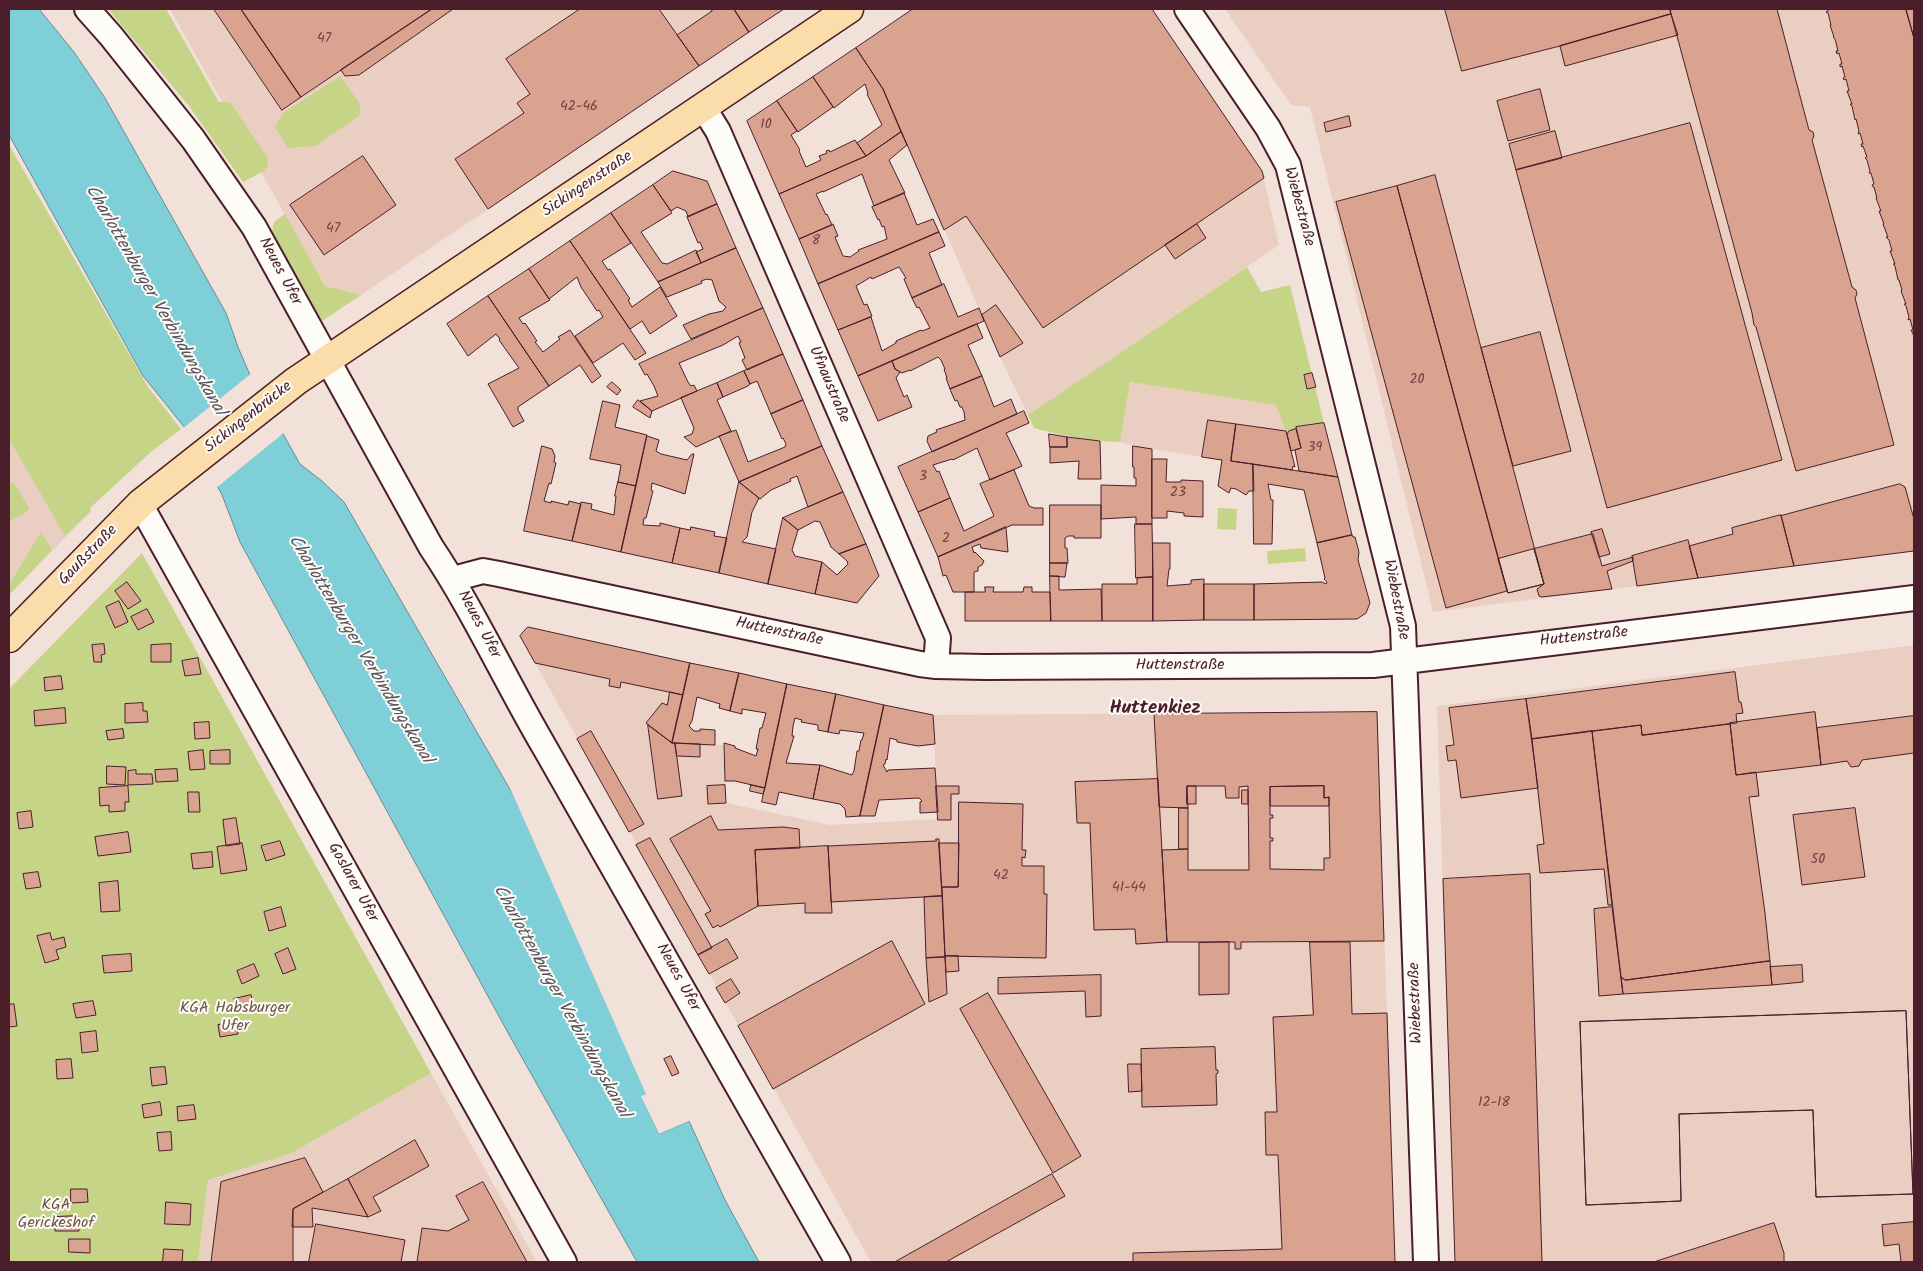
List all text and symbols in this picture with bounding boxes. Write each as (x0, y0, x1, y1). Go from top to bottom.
house number: 47 (317, 32, 331, 48)
house number: 42-46 (560, 100, 598, 116)
house number: 10 (760, 118, 772, 134)
street label: Sickingenstraße (539, 148, 637, 222)
street label: Wiebestraße (1278, 165, 1318, 249)
water label: Charlottenburger Verbindungskanal (79, 182, 229, 420)
house number: 47 (326, 222, 340, 238)
house number: 8 (812, 234, 820, 250)
street label: Neues Ufer (253, 235, 305, 309)
street label: Ufnaustraße (803, 344, 853, 426)
house number: 20 (1409, 373, 1425, 389)
street label: Sickingenbrücke (201, 378, 297, 458)
house number: 39 (1308, 441, 1322, 457)
house number: 3 (919, 470, 927, 486)
house number: 23 (1170, 486, 1186, 502)
street label: Gaußstraße (55, 522, 123, 590)
water label: Charlottenburger Verbindungskanal (282, 532, 436, 768)
house number: 2 (942, 532, 950, 548)
street label: Wiebestraße (1378, 558, 1412, 642)
street label: Neues Ufer (452, 588, 504, 662)
street label: Huttenstraße (734, 614, 824, 652)
street label: Huttenstraße (1539, 624, 1629, 652)
street label: Huttenstraße (1136, 656, 1224, 676)
district label: Huttenkiez (1109, 699, 1201, 721)
street label: Goslarer Ufer (322, 840, 382, 926)
house number: 50 (1811, 853, 1825, 869)
house number: 42 (993, 869, 1009, 885)
house number: 41-44 (1112, 881, 1146, 897)
water label: Charlottenburger Verbindungskanal (487, 882, 633, 1122)
street label: Neues Ufer (651, 941, 703, 1015)
street label: Wiebestraße (1406, 962, 1428, 1044)
park label: KGA Habsburger Ufer (180, 999, 290, 1037)
house number: 12-18 (1478, 1096, 1510, 1112)
park label: KGA Gerickeshof (18, 1196, 94, 1234)

